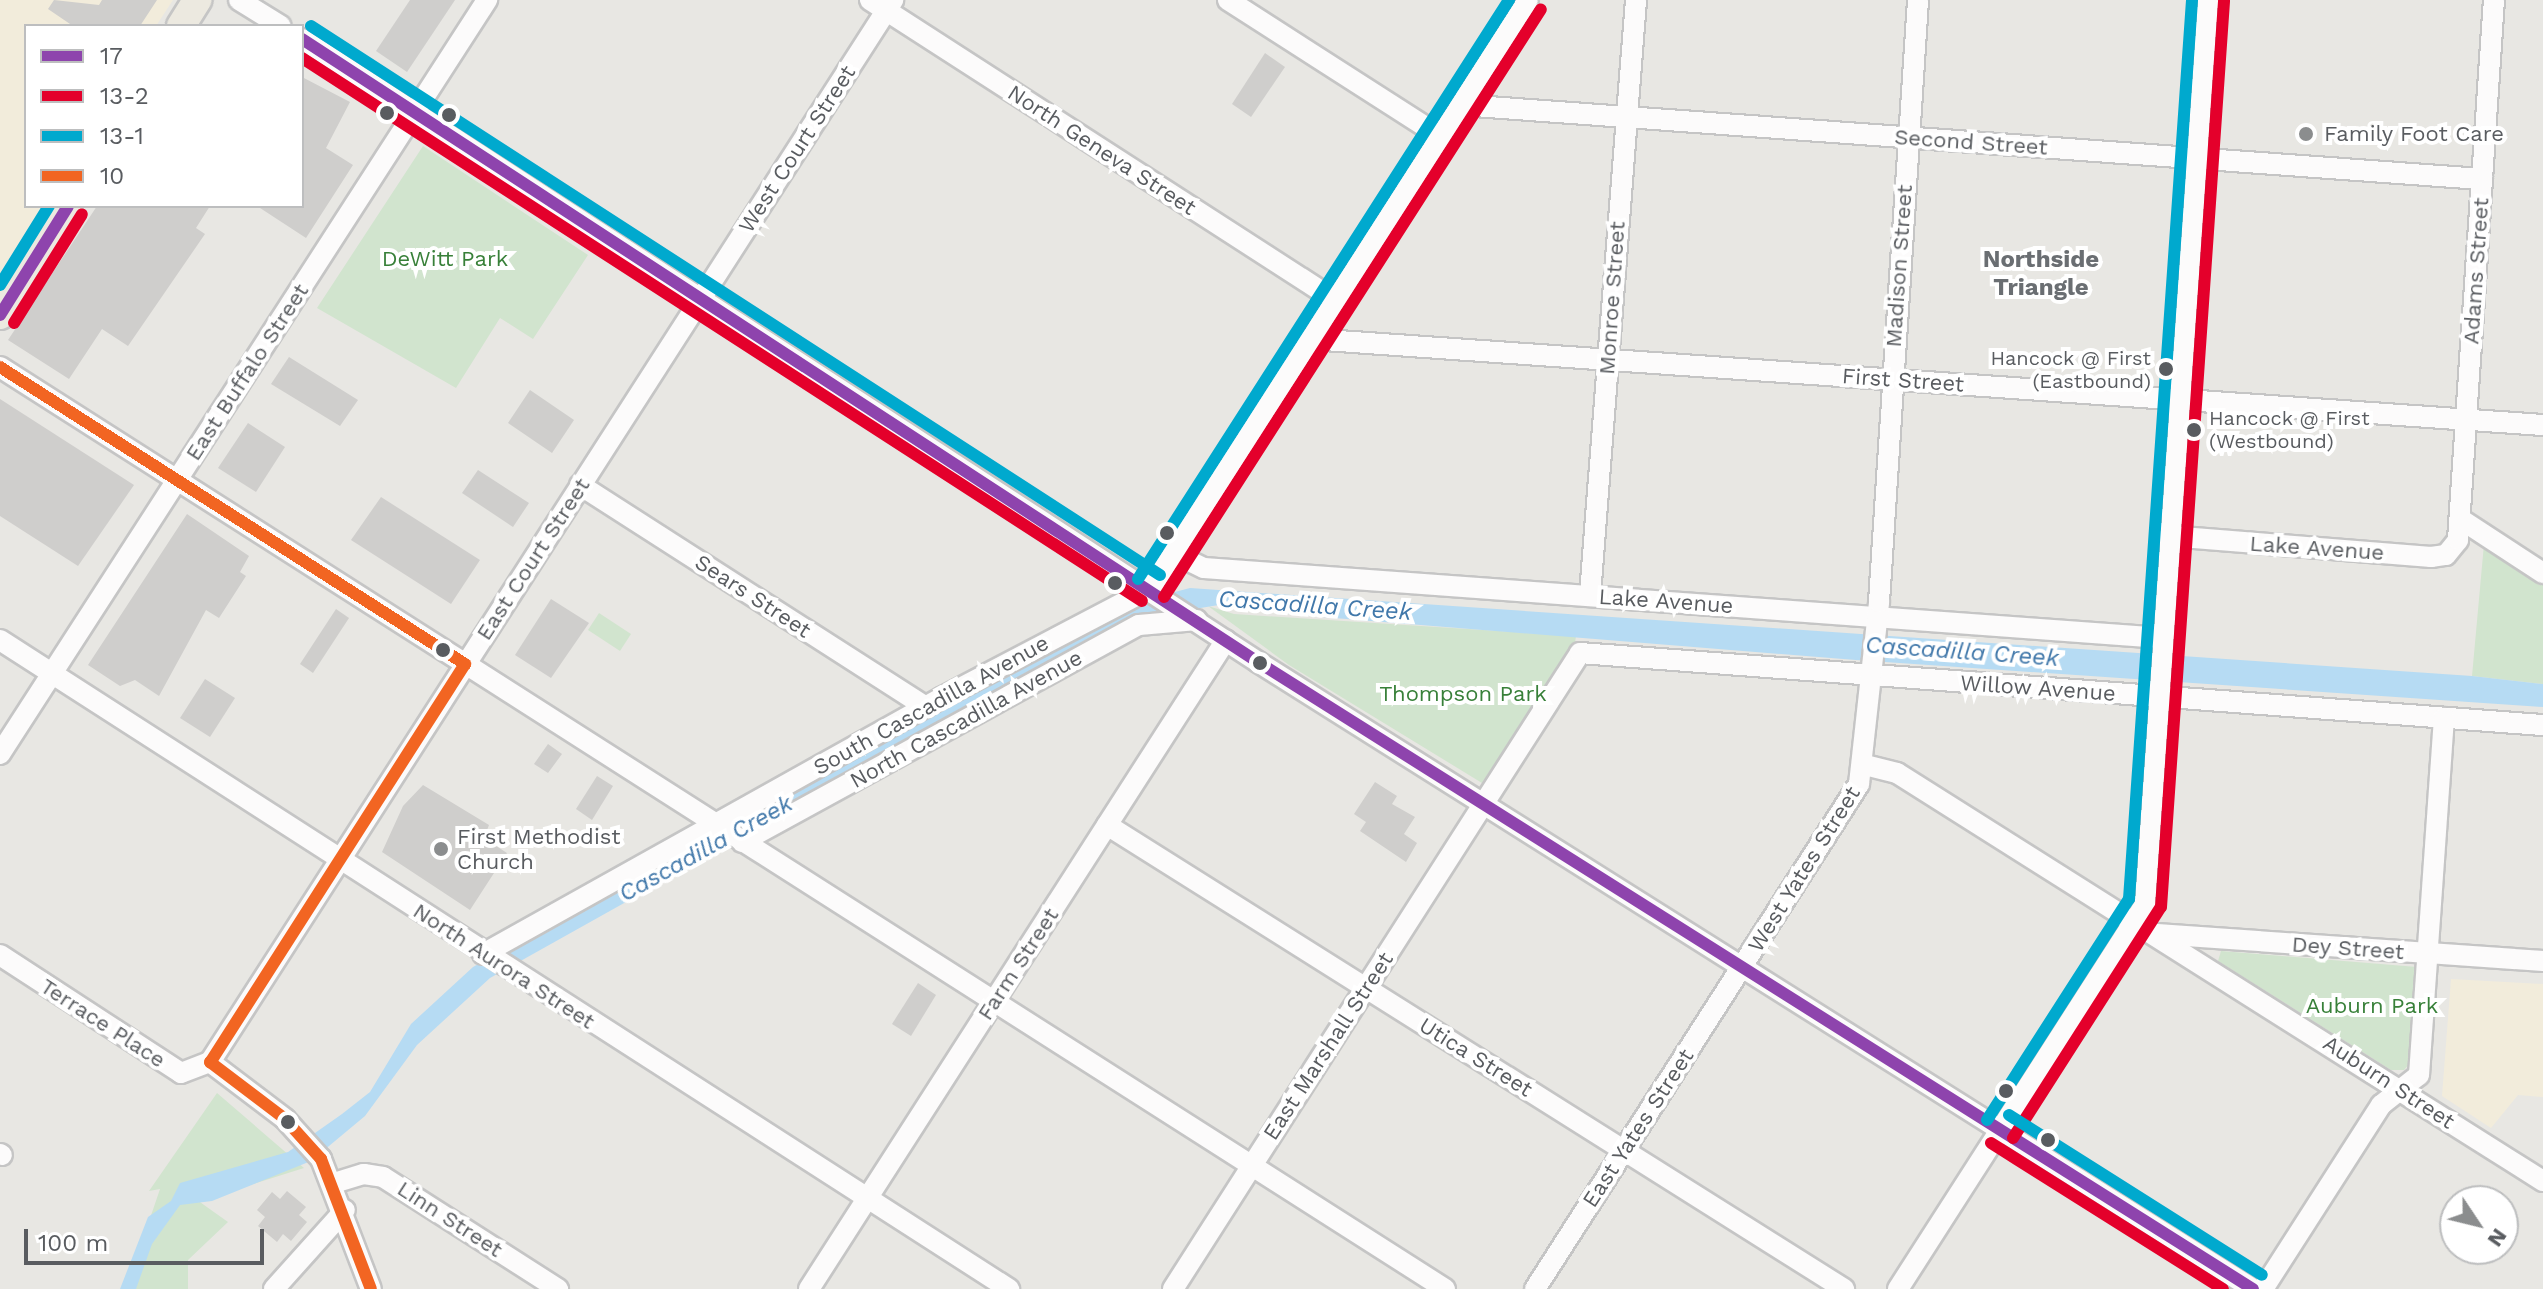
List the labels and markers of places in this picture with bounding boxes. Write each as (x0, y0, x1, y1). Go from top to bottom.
unlabelled marker (379, 105, 395, 121)
unlabelled marker (441, 107, 457, 123)
place label: Family Foot Care (2324, 121, 2505, 147)
marker: Family Foot Care (2295, 123, 2317, 145)
place label: Hancock @ First (Eastbound) (1990, 346, 2151, 393)
marker: Hancock @ First (Eastbound) (2158, 361, 2174, 377)
place label: Hancock @ First (Westbound) (2209, 406, 2370, 453)
marker: Hancock @ First (Westbound) (2186, 422, 2202, 438)
unlabelled marker (1159, 525, 1175, 541)
unlabelled marker (1107, 575, 1123, 591)
unlabelled marker (435, 642, 451, 658)
unlabelled marker (1252, 655, 1268, 671)
place label: First Methodist Church (457, 823, 621, 874)
marker: First Methodist Church (432, 840, 450, 858)
unlabelled marker (1998, 1083, 2014, 1099)
unlabelled marker (280, 1114, 296, 1130)
unlabelled marker (2040, 1132, 2056, 1148)

